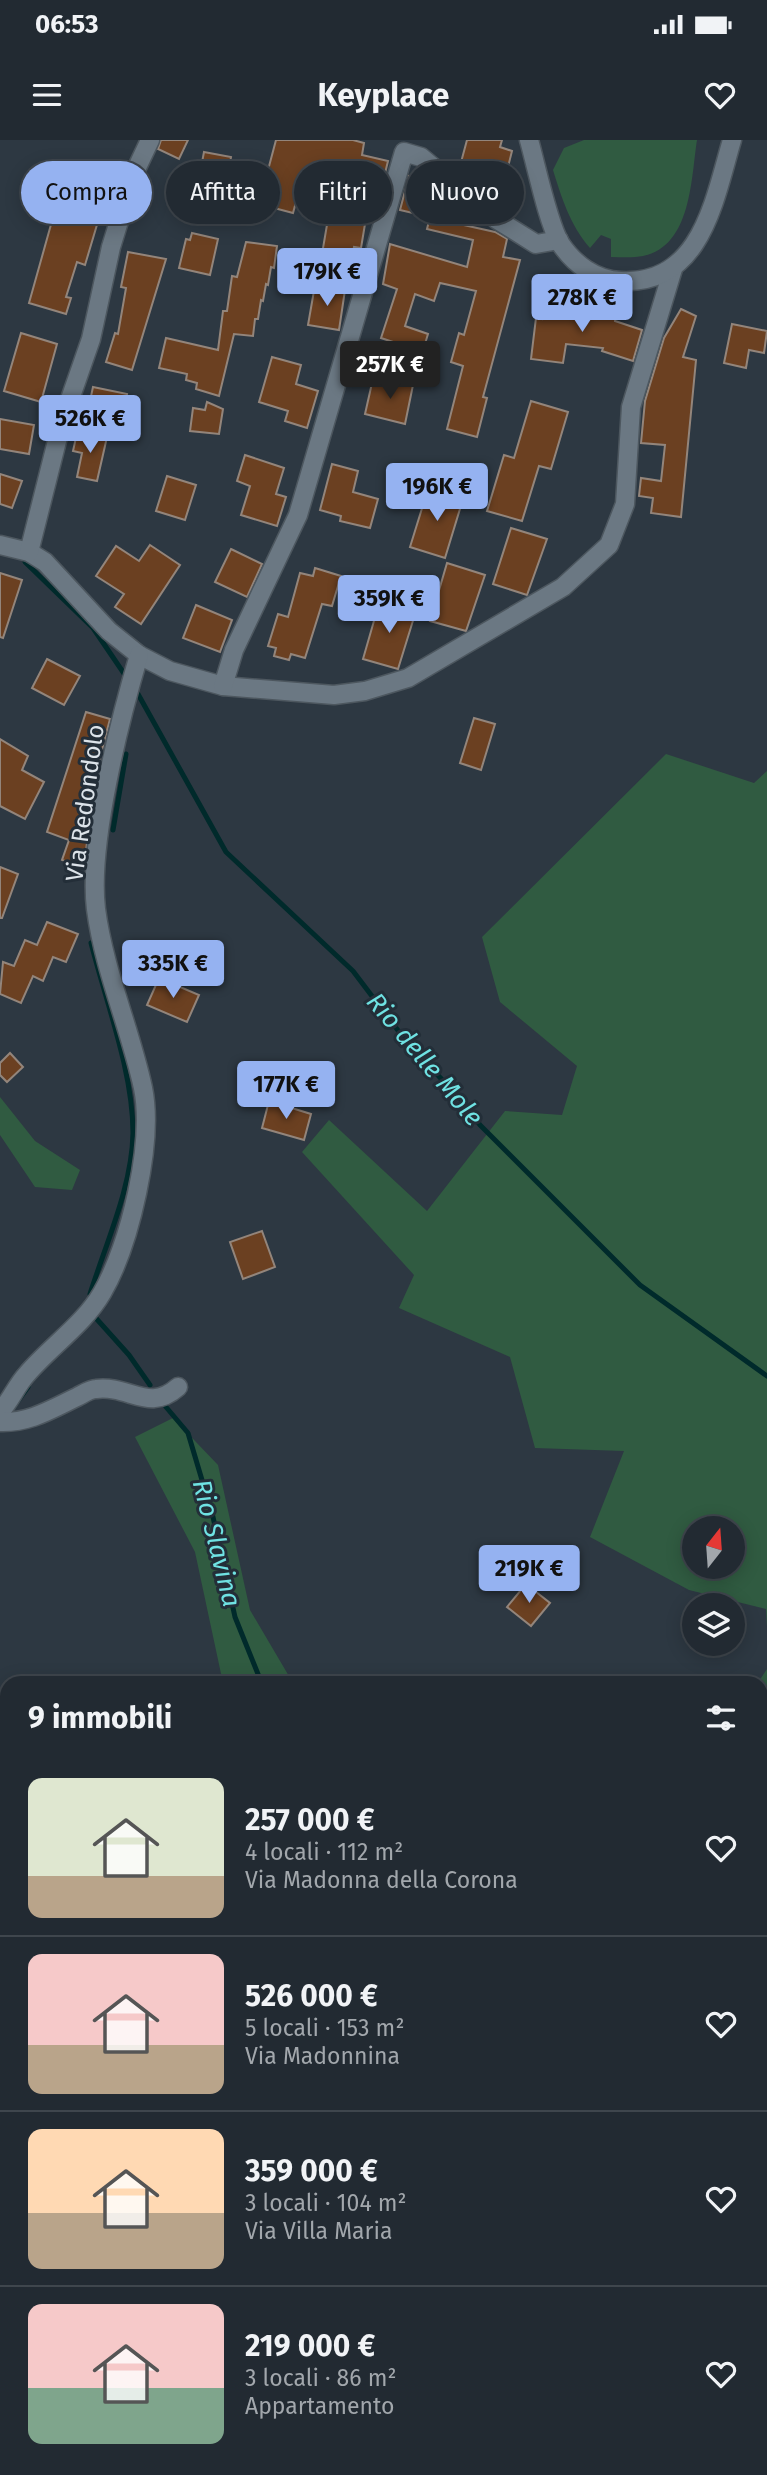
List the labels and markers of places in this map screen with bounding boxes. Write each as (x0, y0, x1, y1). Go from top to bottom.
pin: 179K € (270, 248, 384, 308)
pin: 278K € (525, 274, 639, 334)
pin: 257K € (333, 342, 447, 401)
pin: 526K € (33, 396, 147, 455)
pin: 196K € (380, 464, 494, 523)
pin: 359K € (332, 575, 446, 635)
pin: 335K € (116, 940, 230, 1000)
pin: 177K € (229, 1062, 343, 1121)
pin: 219K € (472, 1546, 586, 1605)

